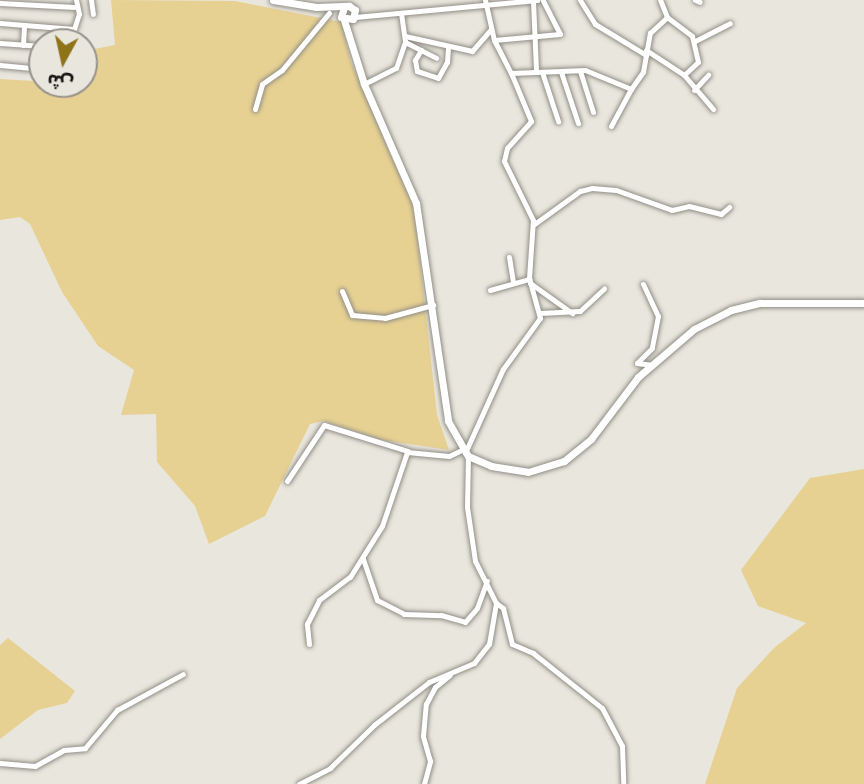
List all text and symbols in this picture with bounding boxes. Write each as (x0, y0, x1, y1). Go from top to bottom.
north arrow (28, 28, 98, 98)
text: ش (46, 68, 75, 97)

